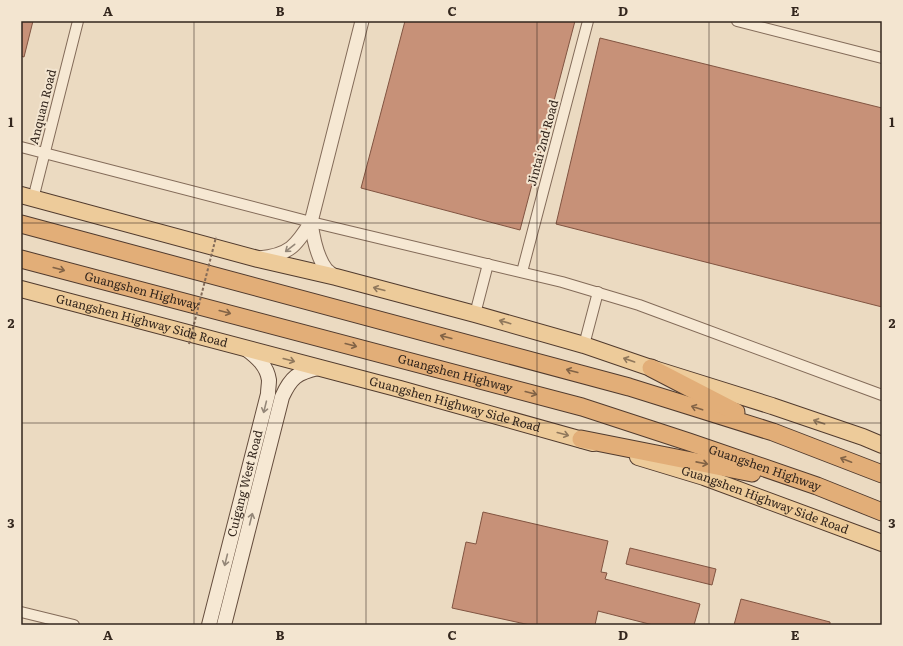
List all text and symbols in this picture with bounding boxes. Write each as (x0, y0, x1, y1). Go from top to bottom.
text: A (103, 1, 113, 20)
text: B (276, 1, 285, 20)
text: C (447, 1, 457, 20)
text: D (618, 1, 628, 20)
text: E (791, 1, 800, 20)
street label: Anquan Road (24, 67, 60, 146)
street label: Jintai 2nd Road (522, 97, 562, 188)
text: 1 (8, 112, 14, 131)
text: 1 (889, 112, 895, 131)
one-way arrow (284, 244, 295, 252)
one-way arrow (52, 266, 65, 273)
street label: Guangshen Highway (83, 266, 202, 314)
one-way arrow (373, 284, 386, 292)
street label: Guangshen Highway Side Road (54, 289, 231, 351)
one-way arrow (218, 309, 231, 317)
text: 2 (8, 313, 15, 332)
text: 2 (889, 313, 896, 332)
one-way arrow (498, 318, 511, 325)
one-way arrow (440, 333, 453, 340)
one-way arrow (344, 342, 357, 350)
street label: Guangshen Highway (396, 349, 515, 396)
one-way arrow (623, 356, 636, 363)
one-way arrow (282, 357, 295, 365)
one-way arrow (566, 367, 579, 374)
street label: Guangshen Highway Side Road (368, 371, 543, 436)
one-way arrow (524, 390, 537, 397)
one-way arrow (260, 400, 268, 413)
one-way arrow (690, 404, 703, 411)
one-way arrow (813, 418, 826, 425)
street label: Cuigang West Road (222, 427, 267, 539)
one-way arrow (556, 431, 569, 438)
street label: Guangshen Highway (706, 439, 825, 495)
one-way arrow (840, 455, 852, 463)
one-way arrow (695, 460, 708, 468)
street label: Guangshen Highway Side Road (679, 461, 852, 538)
text: 3 (7, 513, 15, 532)
one-way arrow (248, 513, 255, 526)
text: 3 (888, 513, 896, 532)
one-way arrow (221, 553, 229, 566)
text: A (103, 625, 113, 644)
text: B (276, 625, 285, 644)
text: C (447, 625, 457, 644)
text: D (618, 625, 628, 644)
text: E (791, 625, 800, 644)

